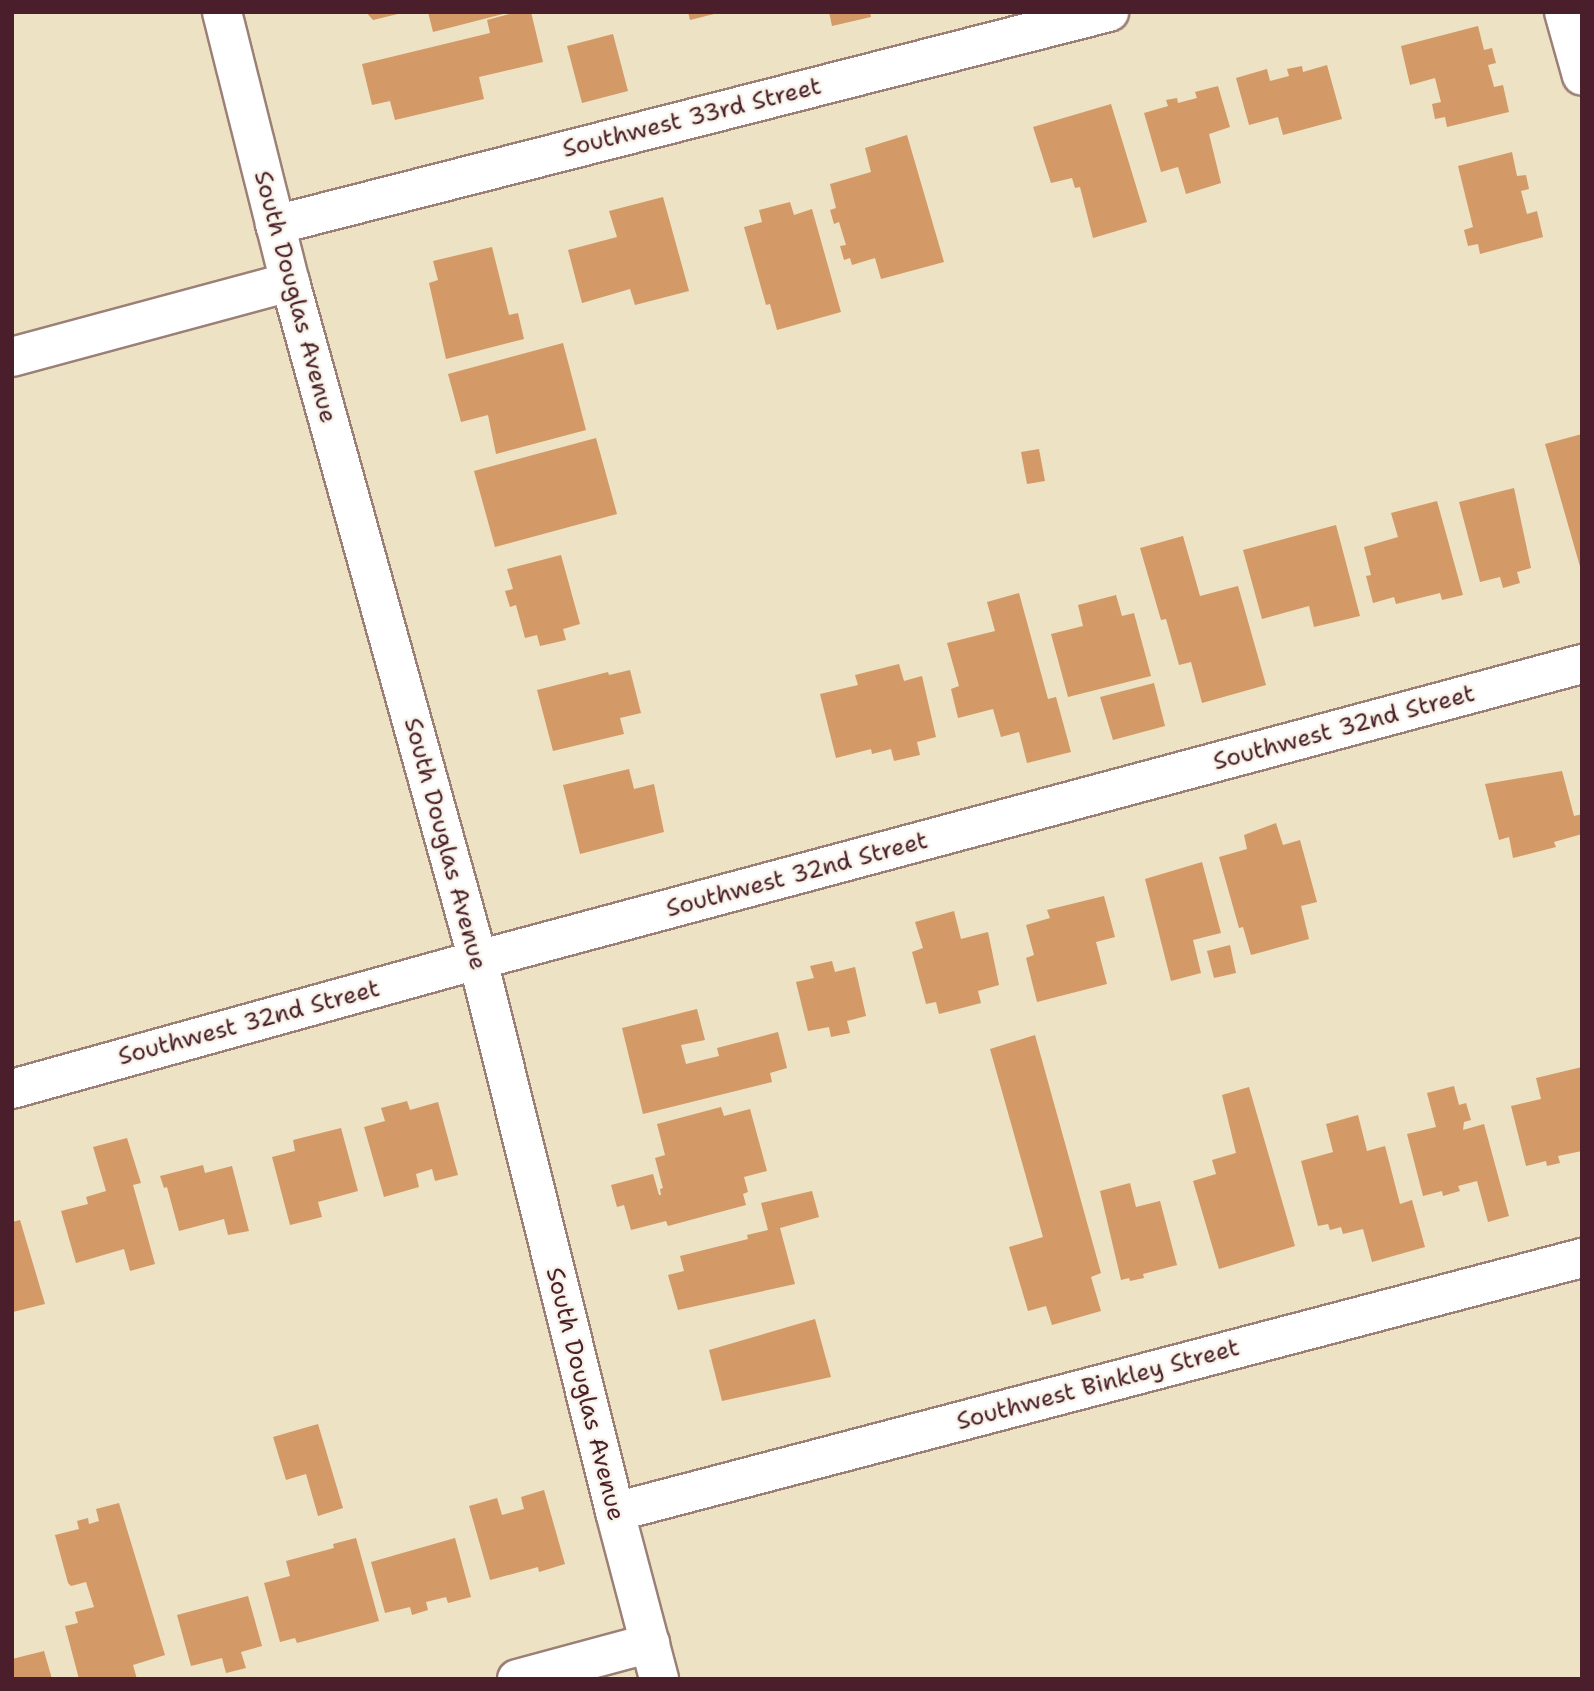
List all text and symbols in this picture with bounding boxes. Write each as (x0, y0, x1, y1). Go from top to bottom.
street label: Southwest 33rd Street (560, 72, 824, 164)
street label: South Douglas Avenue (247, 168, 343, 426)
street label: Southwest 32nd Street (1210, 679, 1478, 777)
street label: South Douglas Avenue (397, 715, 493, 973)
street label: Southwest 32nd Street (663, 826, 931, 924)
street label: Southwest 32nd Street (115, 974, 383, 1072)
street label: South Douglas Avenue (540, 1264, 630, 1524)
street label: Southwest Binkley Street (954, 1333, 1242, 1437)

